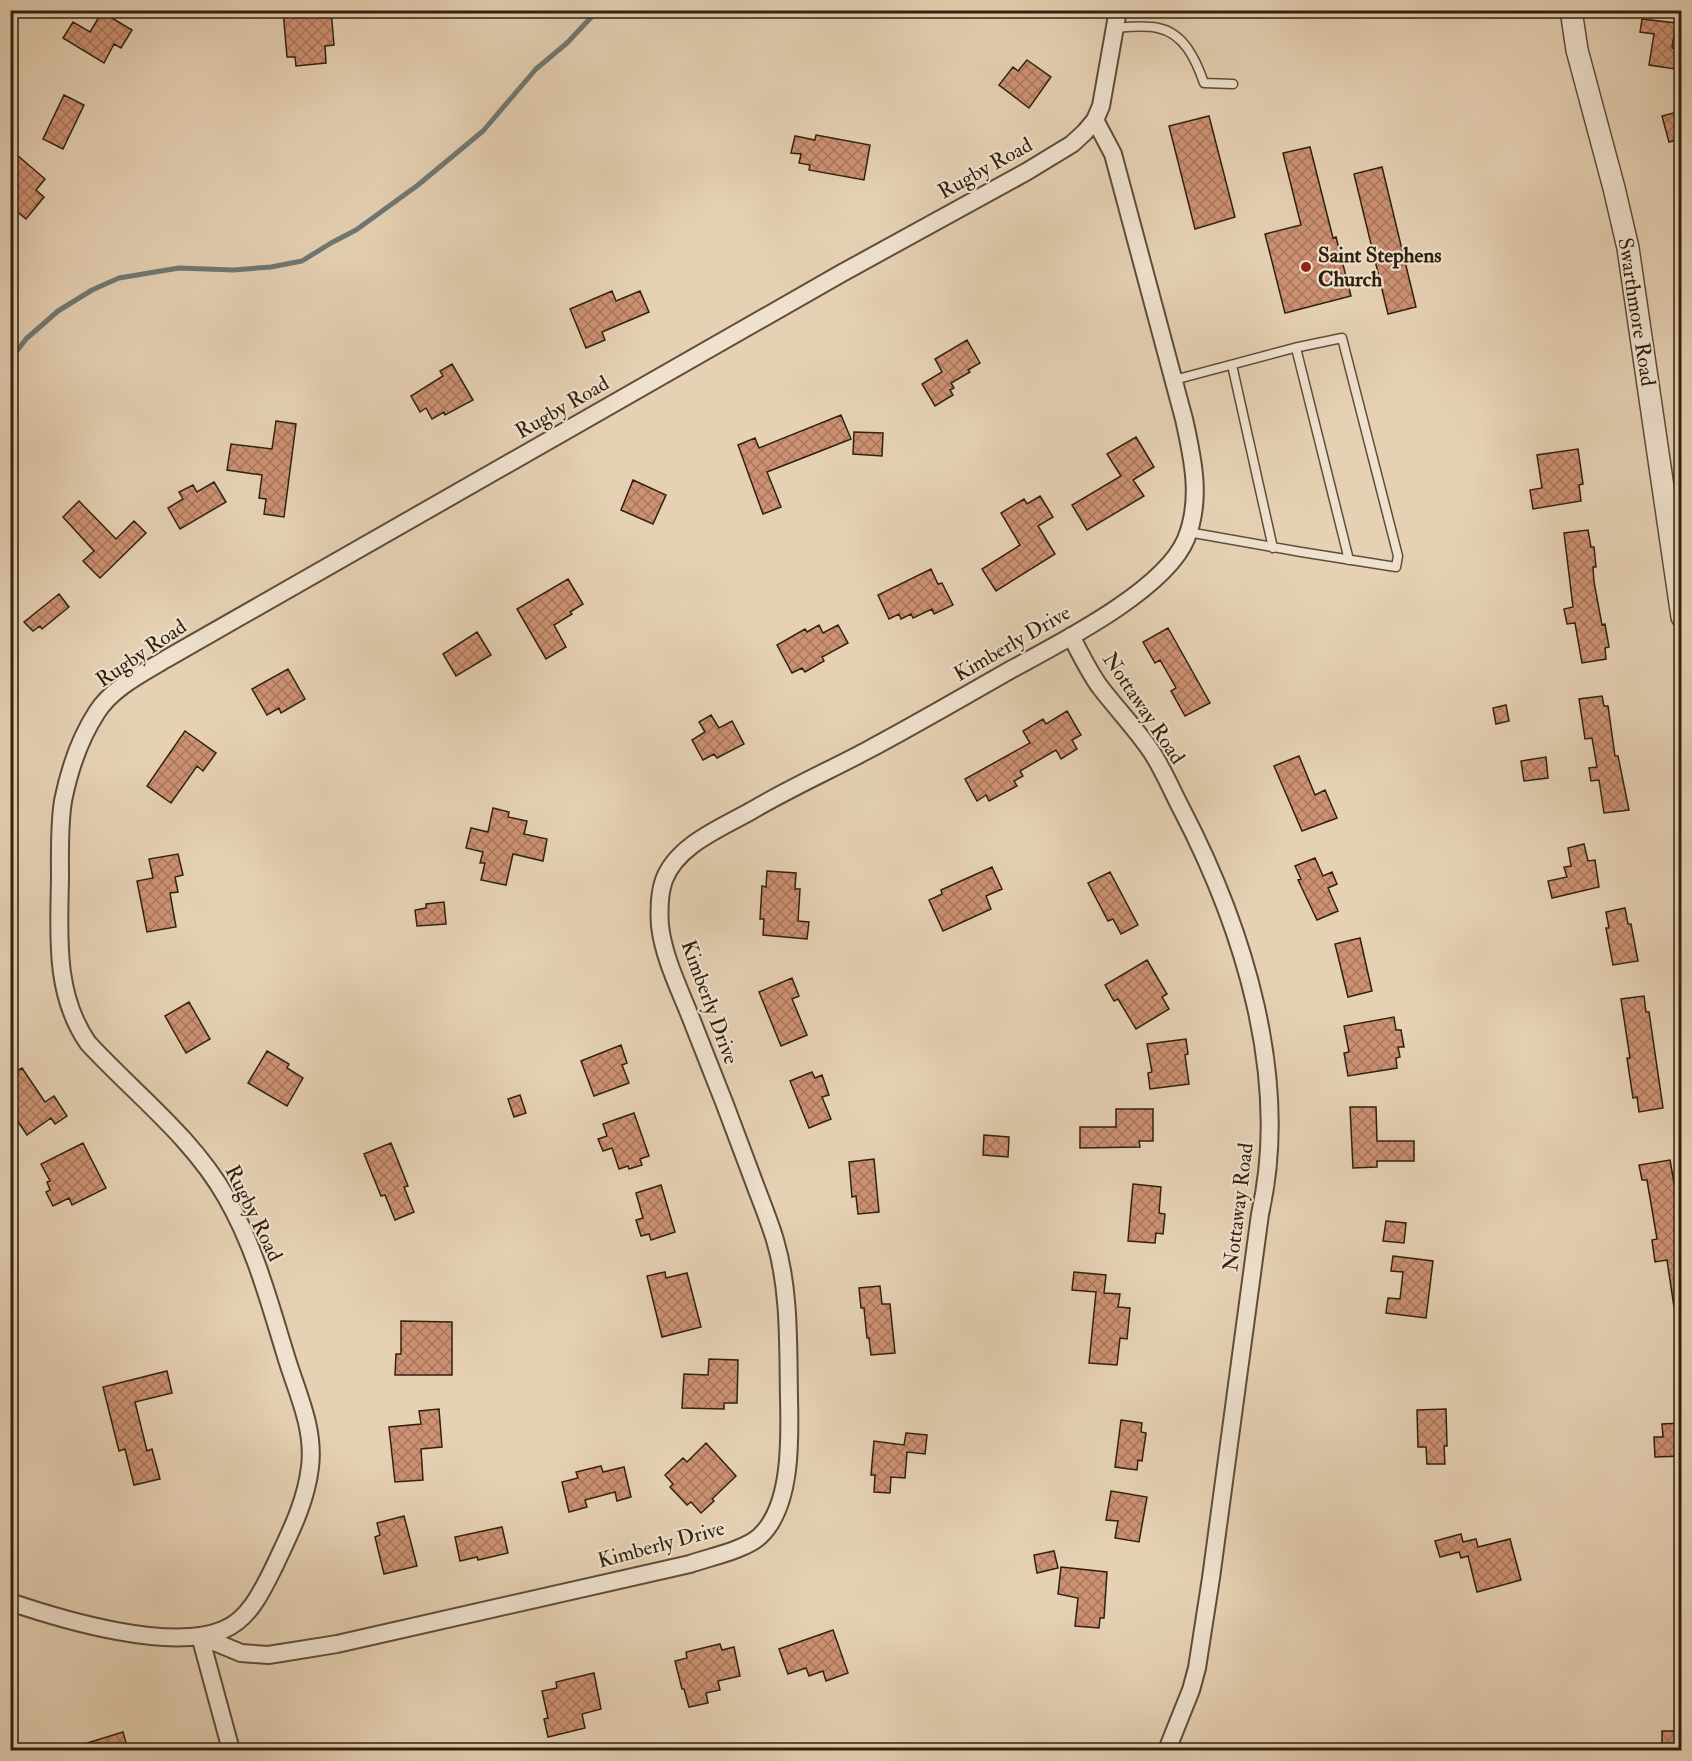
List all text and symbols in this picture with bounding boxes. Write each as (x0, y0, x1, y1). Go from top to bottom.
street label: Rugby Road (933, 131, 1038, 205)
street label: Swarthmore Road (1611, 236, 1662, 389)
place label: Saint Stephens Church (1318, 242, 1441, 293)
marker: Saint Stephens Church (1299, 260, 1313, 274)
street label: Rugby Road (511, 369, 615, 445)
street label: Kimberly Drive (949, 599, 1076, 688)
street label: Rugby Road (91, 613, 192, 694)
street label: Nottaway Road (1096, 647, 1191, 770)
street label: Kimberly Drive (675, 936, 745, 1068)
street label: Nottaway Road (1217, 1141, 1260, 1273)
street label: Rugby Road (219, 1161, 289, 1266)
street label: Kimberly Drive (595, 1515, 728, 1574)

